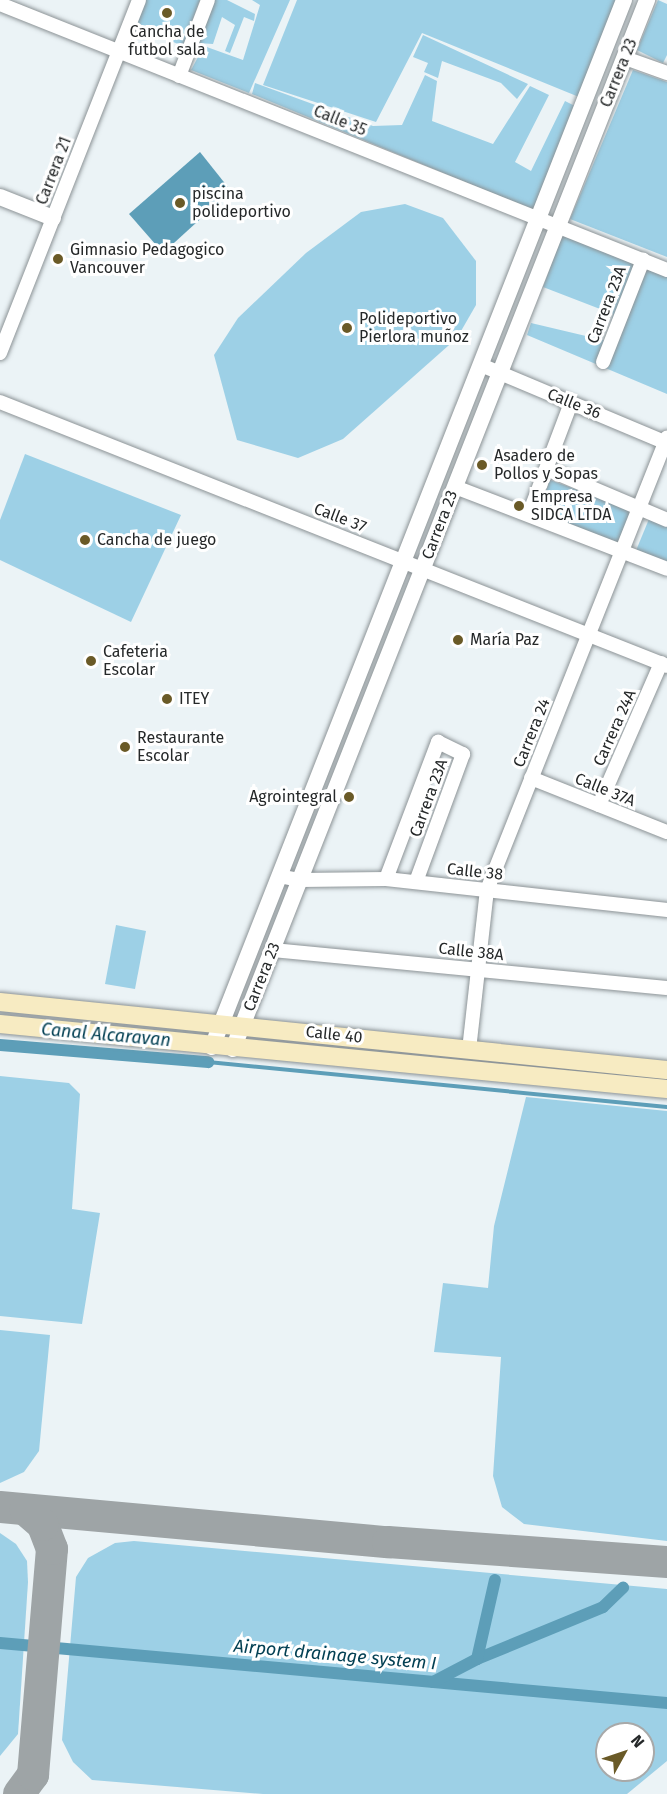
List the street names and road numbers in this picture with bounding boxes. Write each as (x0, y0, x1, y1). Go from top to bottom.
street label: Carrera 23 (597, 36, 641, 110)
street label: Calle 35 (311, 102, 369, 140)
street label: Carrera 21 (32, 134, 76, 208)
street label: Carrera 23A (583, 263, 631, 347)
street label: Calle 36 (544, 385, 604, 423)
street label: Carrera 23 (418, 488, 462, 562)
street label: Calle 37 (311, 499, 369, 537)
street label: Carrera 24A (590, 687, 640, 769)
street label: Carrera 24 (509, 696, 555, 770)
street label: Carrera 23A (406, 756, 452, 840)
street label: Calle 37A (572, 769, 638, 811)
street label: Calle 38 (446, 860, 504, 884)
street label: Calle 38A (437, 939, 505, 965)
street label: Carrera 23 (240, 940, 284, 1014)
street label: Calle 40 (305, 1022, 363, 1048)

